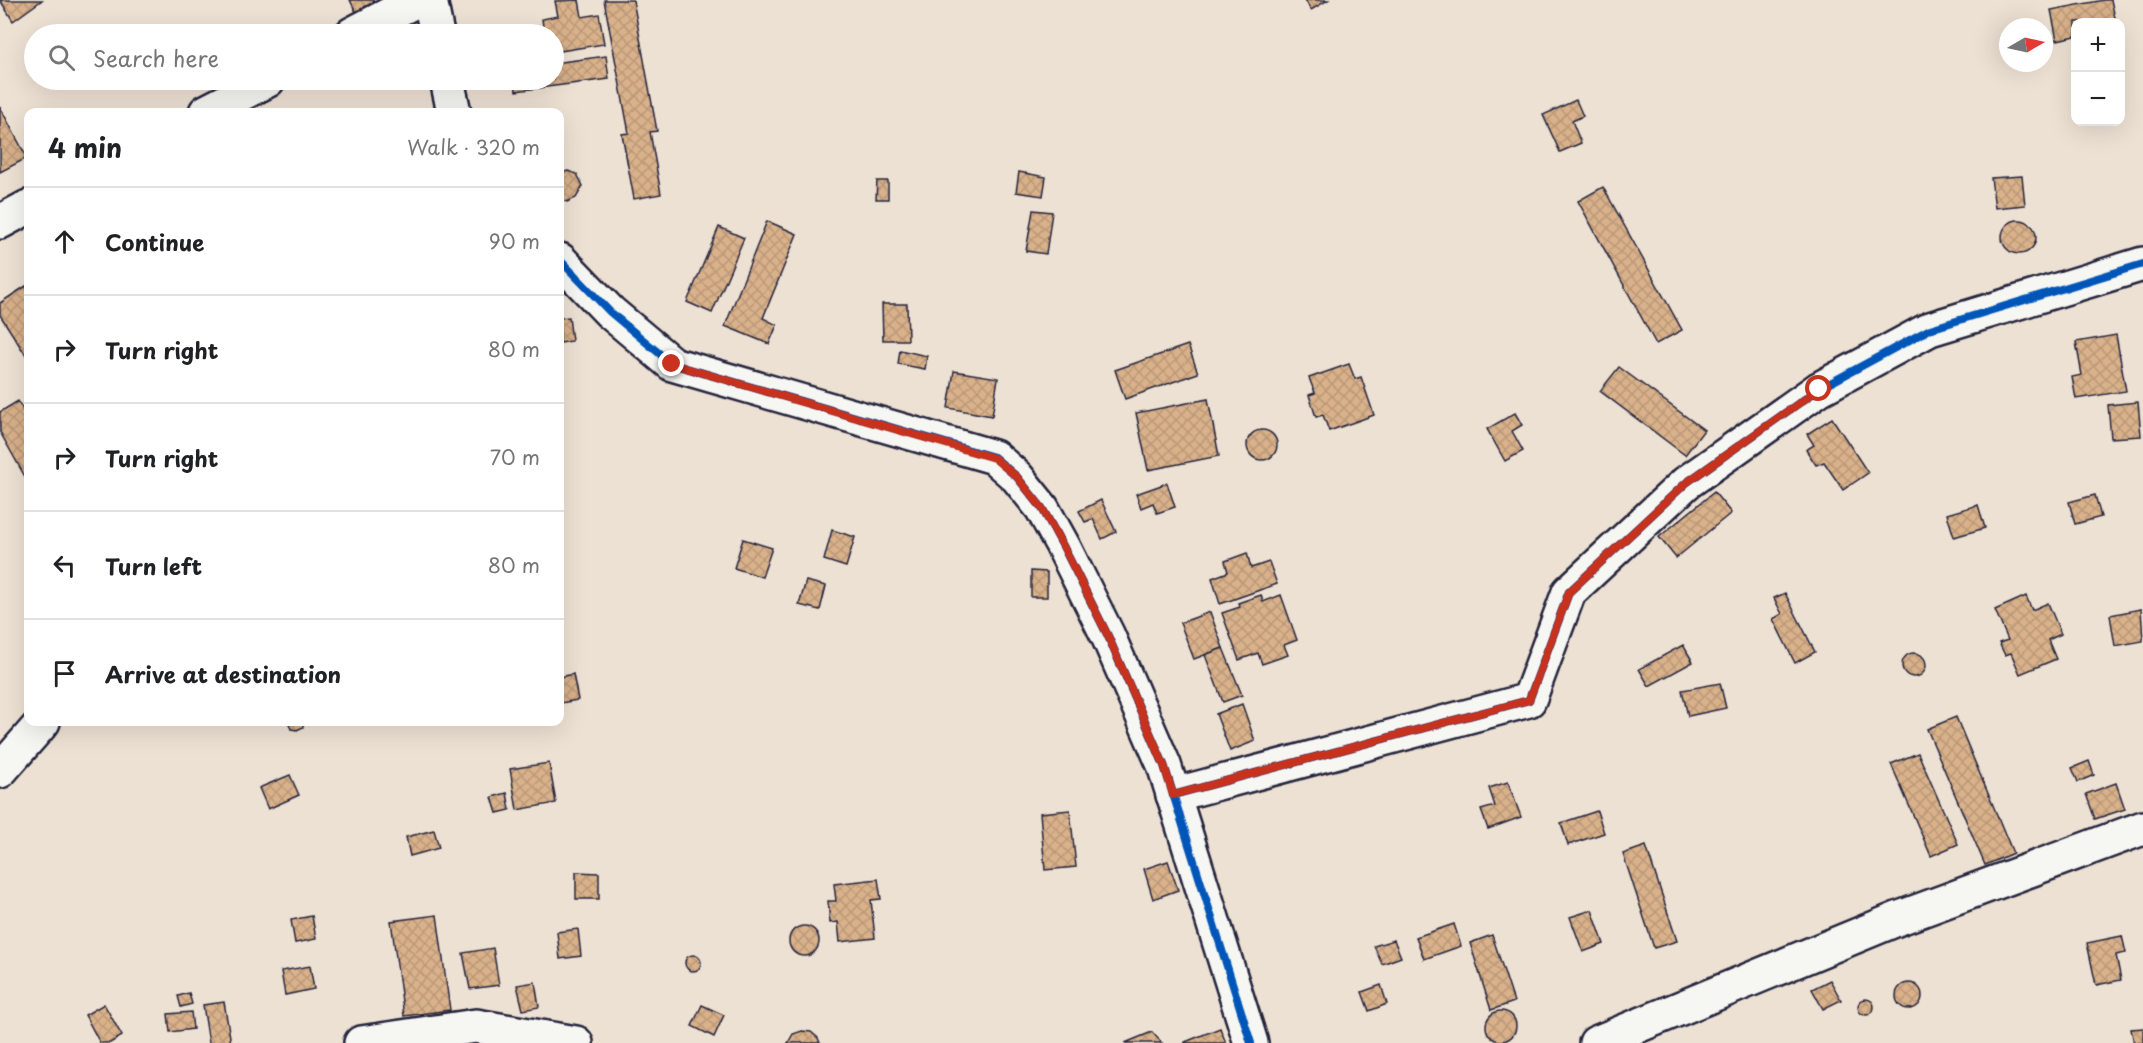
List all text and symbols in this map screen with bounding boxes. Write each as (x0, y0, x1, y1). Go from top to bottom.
north arrow (1999, 18, 2053, 72)
map controls (2071, 18, 2125, 126)
button: + (2071, 18, 2125, 72)
search box (24, 24, 564, 90)
icon: search (45, 41, 78, 74)
text: Search here (93, 41, 219, 74)
button: − (2071, 72, 2125, 126)
text: 4 min (48, 128, 122, 167)
text: Walk · 320 m (407, 132, 540, 162)
icon: ahead (48, 225, 81, 258)
text: Continue (105, 225, 204, 258)
text: 90 m (489, 226, 540, 256)
icon: right (48, 333, 81, 366)
text: Turn right (105, 333, 218, 366)
text: 80 m (488, 334, 540, 364)
route end (658, 350, 684, 376)
route start (1805, 375, 1831, 401)
icon: right (48, 441, 81, 474)
text: Turn right (105, 441, 218, 474)
text: 70 m (490, 442, 540, 472)
icon: left (48, 549, 81, 582)
text: Turn left (105, 549, 202, 582)
text: 80 m (488, 550, 540, 580)
icon: arrive (48, 657, 81, 690)
text: Arrive at destination (105, 657, 341, 690)

